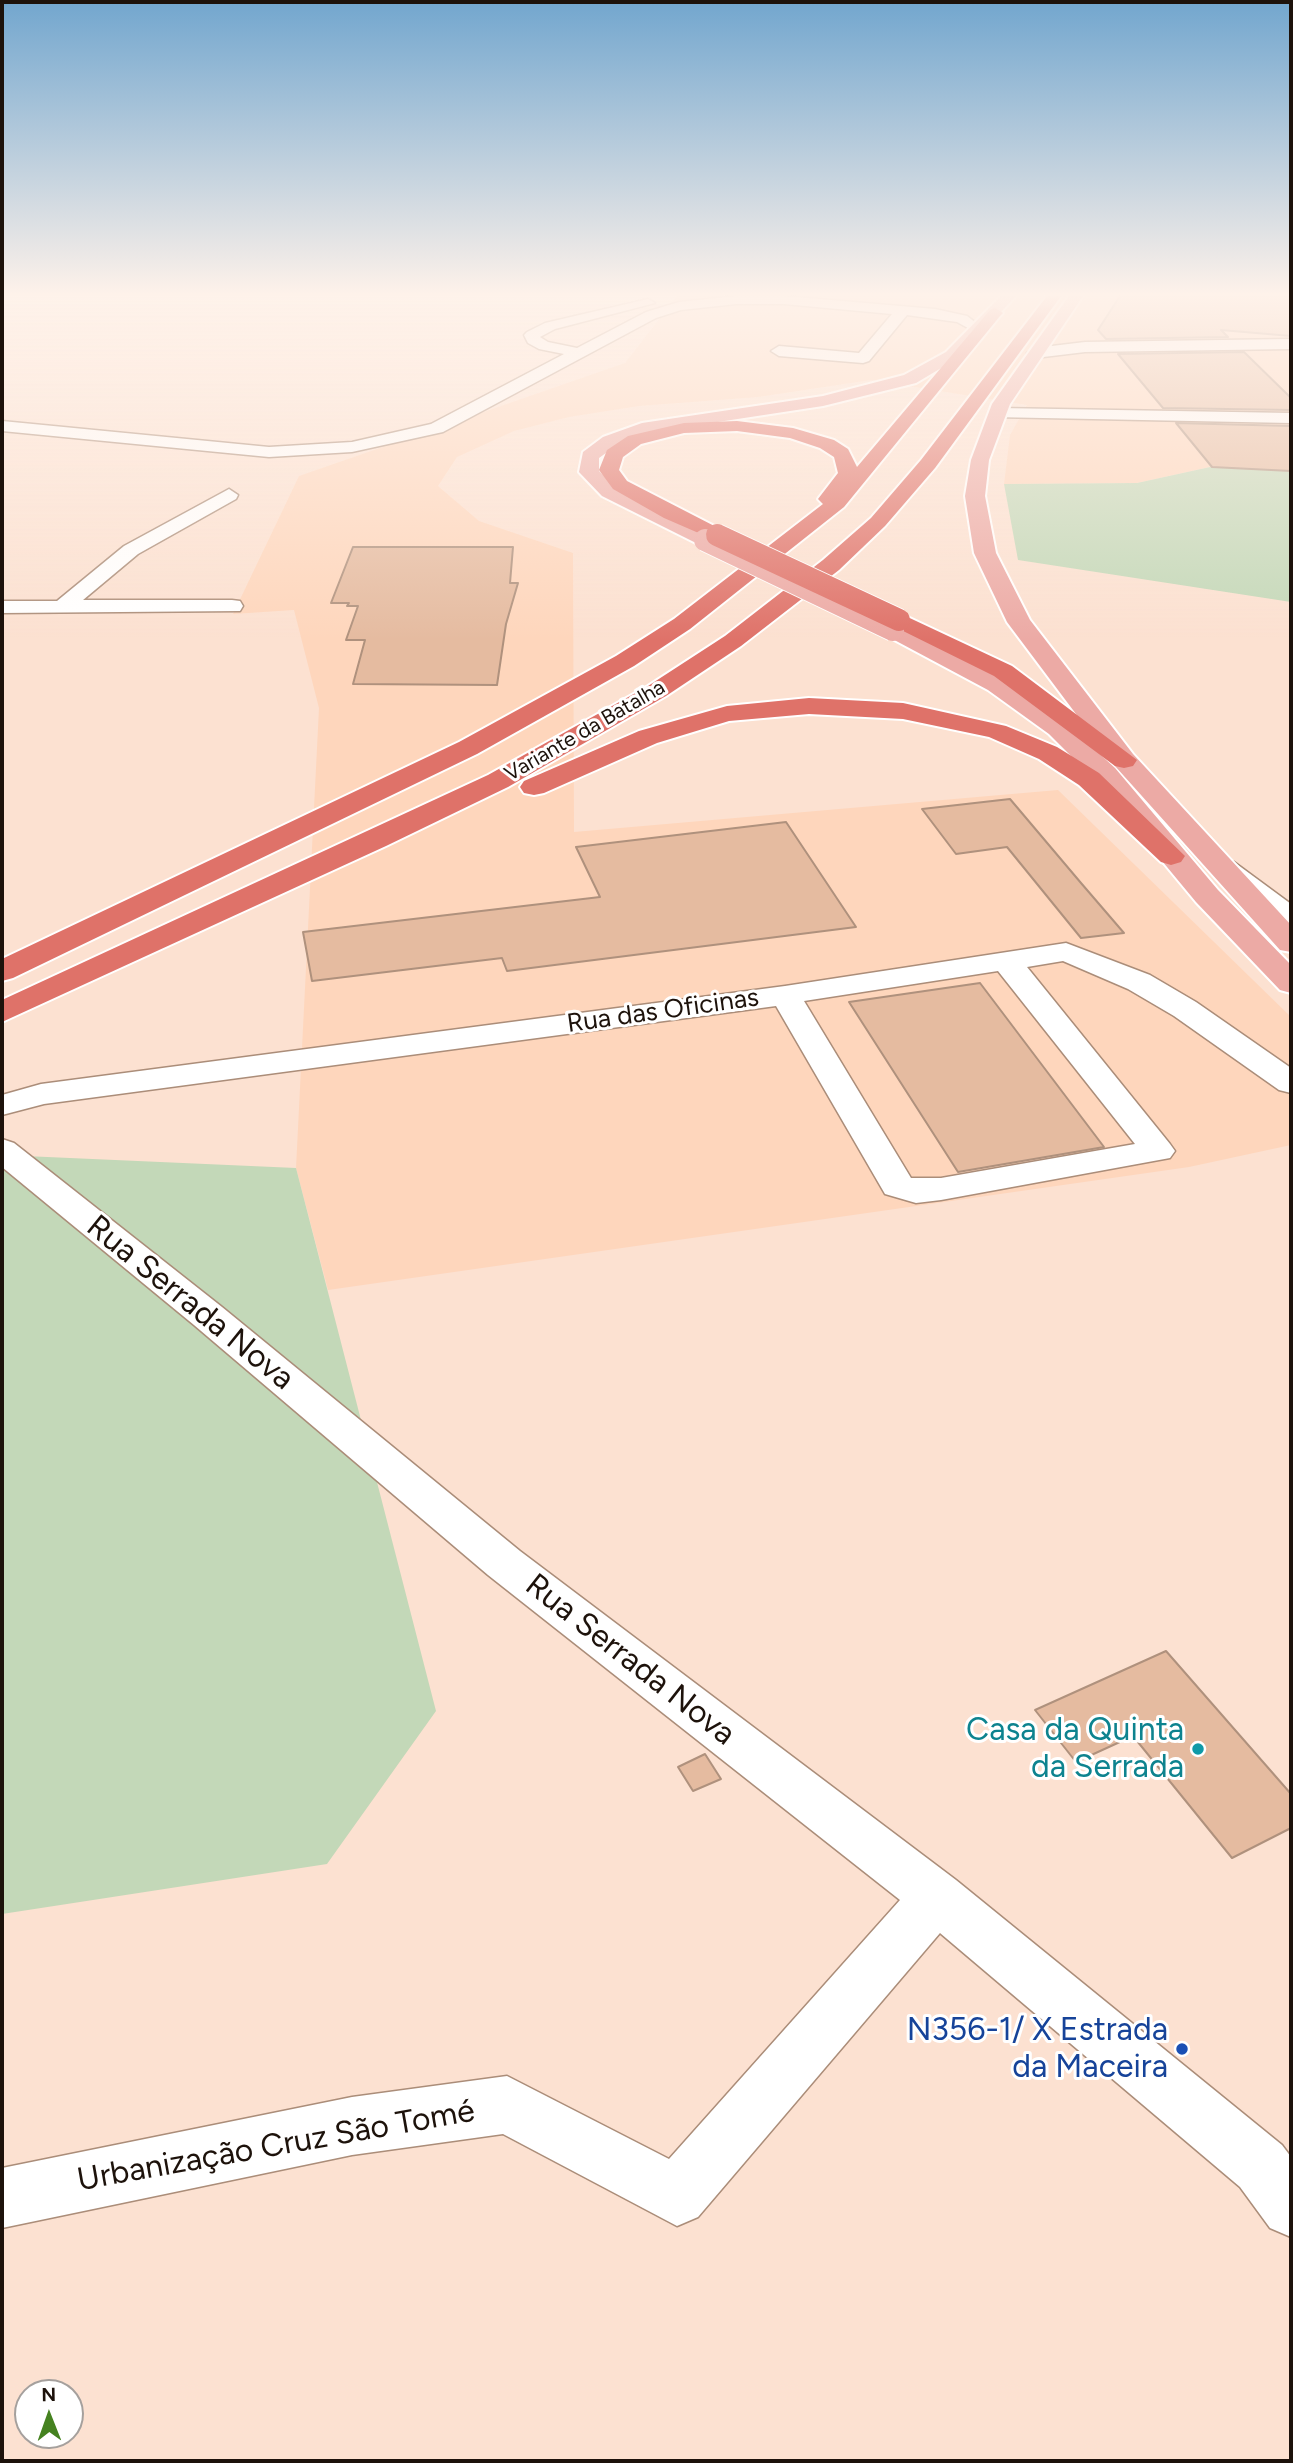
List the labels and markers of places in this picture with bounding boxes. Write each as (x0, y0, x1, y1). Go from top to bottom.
place label: Casa da Quinta da Serrada (966, 1712, 1184, 1787)
marker: Casa da Quinta da Serrada (1190, 1741, 1206, 1757)
place label: N356-1/ X Estrada da Maceira (907, 2012, 1168, 2087)
marker: N356-1/ X Estrada da Maceira (1174, 2041, 1190, 2057)

